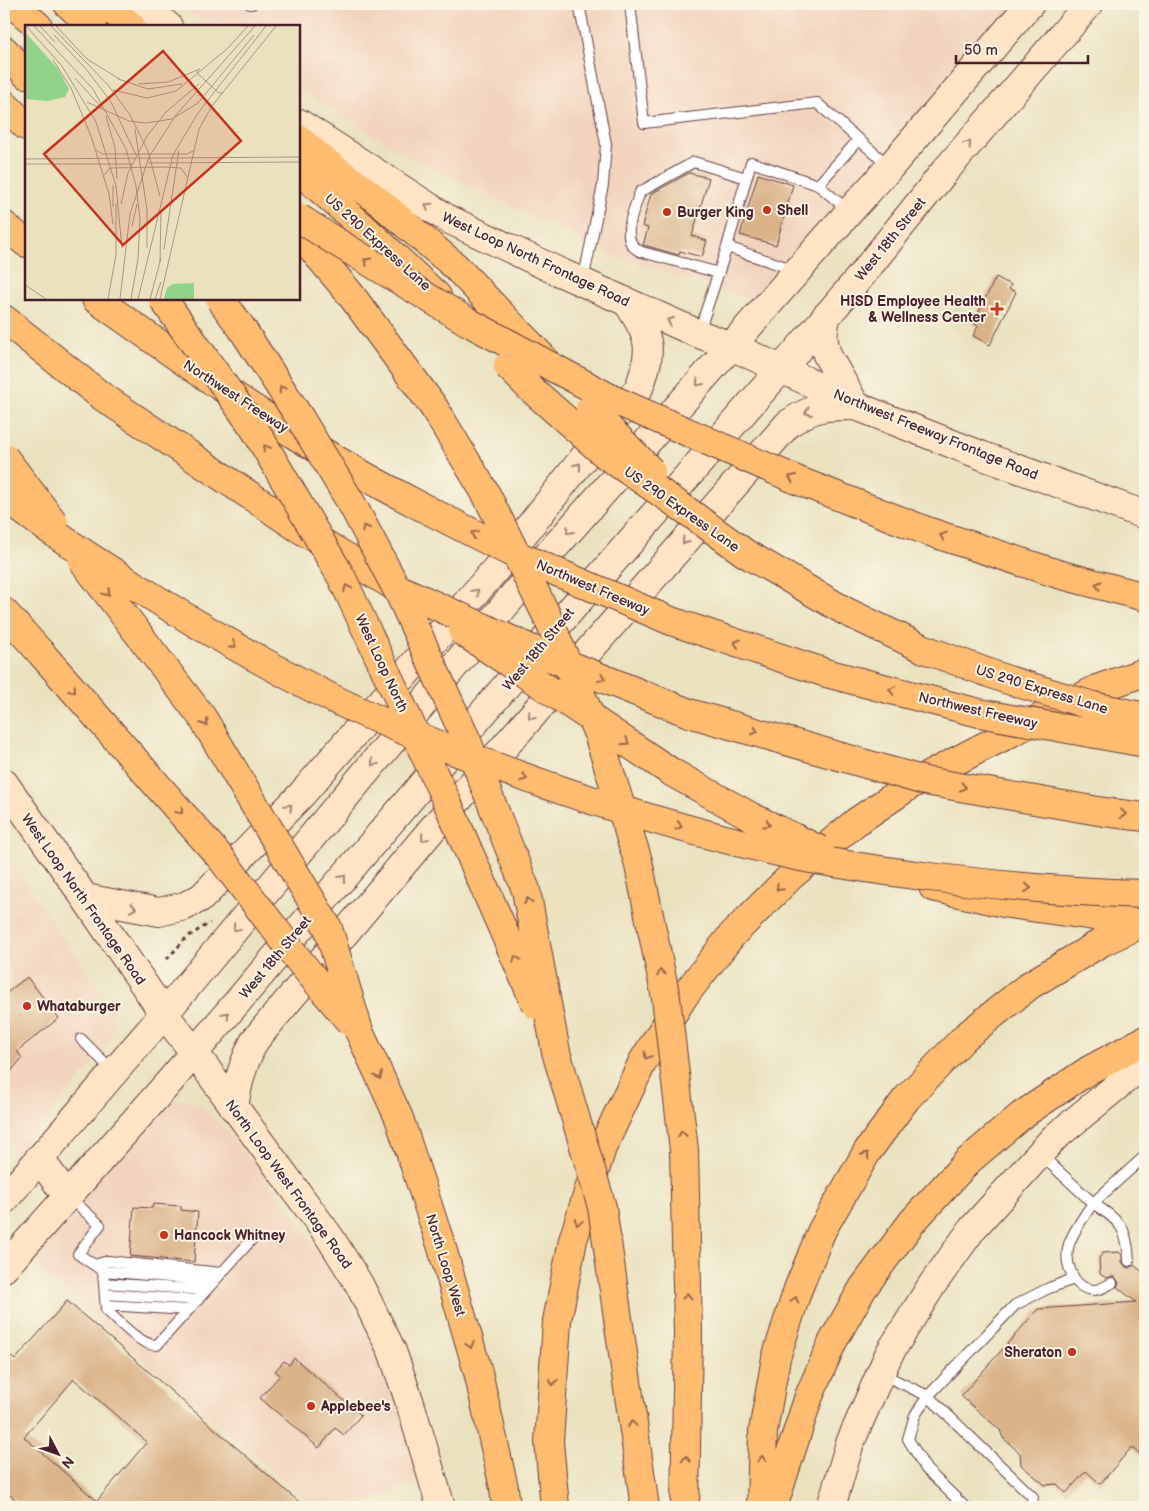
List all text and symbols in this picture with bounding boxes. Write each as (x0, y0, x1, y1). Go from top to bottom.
inset map (25, 25, 300, 300)
scale bar (956, 32, 1089, 64)
text: 50 m (964, 41, 998, 60)
one-way arrow (962, 141, 971, 150)
street label: US 290 Express Lane (321, 190, 434, 295)
street label: West 18th Street (851, 193, 930, 285)
place label: Shell (777, 202, 808, 219)
one-way arrow (425, 203, 434, 212)
place label: Burger King (677, 204, 754, 221)
marker: Shell (761, 204, 773, 216)
marker: Burger King (661, 206, 673, 218)
street label: West Loop North Frontage Road (439, 208, 632, 310)
one-way arrow (363, 257, 372, 267)
place label: HISD Employee Health & Wellness Center (840, 293, 986, 326)
marker: HISD Employee Health & Wellness Center (990, 302, 1004, 316)
one-way arrow (666, 317, 675, 328)
street label: Northwest Freeway (180, 356, 292, 437)
one-way arrow (696, 377, 705, 386)
one-way arrow (278, 385, 288, 394)
street label: Northwest Freeway Frontage Road (831, 386, 1041, 483)
one-way arrow (804, 406, 813, 416)
one-way arrow (262, 445, 272, 454)
one-way arrow (573, 463, 581, 472)
street label: US 290 Express Lane (621, 463, 743, 556)
one-way arrow (788, 473, 797, 484)
one-way arrow (361, 525, 371, 534)
one-way arrow (565, 526, 574, 535)
one-way arrow (470, 529, 479, 540)
one-way arrow (939, 532, 948, 542)
one-way arrow (682, 536, 691, 545)
street label: Northwest Freeway (534, 556, 653, 619)
one-way arrow (1094, 580, 1103, 591)
one-way arrow (344, 585, 354, 594)
one-way arrow (102, 587, 110, 596)
one-way arrow (470, 589, 479, 598)
street label: West 18th Street (499, 604, 578, 694)
street label: West Loop North (351, 611, 412, 715)
one-way arrow (228, 639, 237, 649)
one-way arrow (733, 639, 741, 649)
street label: US 290 Express Lane (974, 661, 1110, 718)
one-way arrow (597, 671, 606, 682)
one-way arrow (67, 684, 76, 693)
one-way arrow (888, 685, 897, 696)
street label: Northwest Freeway (917, 689, 1040, 733)
one-way arrow (528, 710, 537, 719)
one-way arrow (199, 717, 208, 727)
one-way arrow (751, 726, 759, 736)
one-way arrow (621, 736, 630, 745)
one-way arrow (370, 757, 379, 766)
one-way arrow (519, 772, 528, 782)
one-way arrow (958, 782, 967, 792)
one-way arrow (283, 804, 292, 813)
one-way arrow (175, 806, 184, 815)
one-way arrow (1119, 808, 1127, 819)
street label: West Loop North Frontage Road (18, 810, 149, 988)
one-way arrow (761, 818, 770, 828)
one-way arrow (674, 821, 683, 831)
one-way arrow (422, 832, 430, 841)
one-way arrow (337, 875, 345, 884)
one-way arrow (776, 882, 785, 891)
one-way arrow (1024, 882, 1032, 893)
one-way arrow (523, 897, 533, 906)
one-way arrow (129, 902, 138, 912)
street label: West 18th Street (236, 912, 315, 1002)
one-way arrow (232, 922, 241, 931)
one-way arrow (512, 955, 523, 964)
one-way arrow (656, 968, 667, 977)
place label: Whataburger (37, 998, 121, 1015)
marker: Whataburger (21, 1000, 33, 1012)
one-way arrow (220, 1012, 229, 1021)
one-way arrow (643, 1050, 653, 1059)
one-way arrow (373, 1071, 383, 1080)
street label: North Loop West Frontage Road (222, 1097, 356, 1272)
one-way arrow (678, 1129, 688, 1138)
one-way arrow (860, 1151, 869, 1160)
street label: North Loop West (422, 1212, 469, 1319)
one-way arrow (574, 1217, 584, 1226)
place label: Hancock Whitney (174, 1227, 286, 1244)
marker: Hancock Whitney (158, 1229, 170, 1241)
one-way arrow (682, 1292, 692, 1300)
one-way arrow (789, 1296, 799, 1305)
one-way arrow (465, 1341, 475, 1349)
place label: Sheraton (1004, 1344, 1062, 1361)
marker: Sheraton (1066, 1346, 1078, 1358)
one-way arrow (548, 1378, 559, 1386)
place label: Applebee's (320, 1398, 391, 1415)
marker: Applebee's (305, 1400, 317, 1412)
one-way arrow (628, 1420, 638, 1429)
north arrow (32, 1428, 82, 1478)
text: N (58, 1453, 77, 1472)
one-way arrow (681, 1454, 691, 1462)
one-way arrow (757, 1454, 768, 1462)

